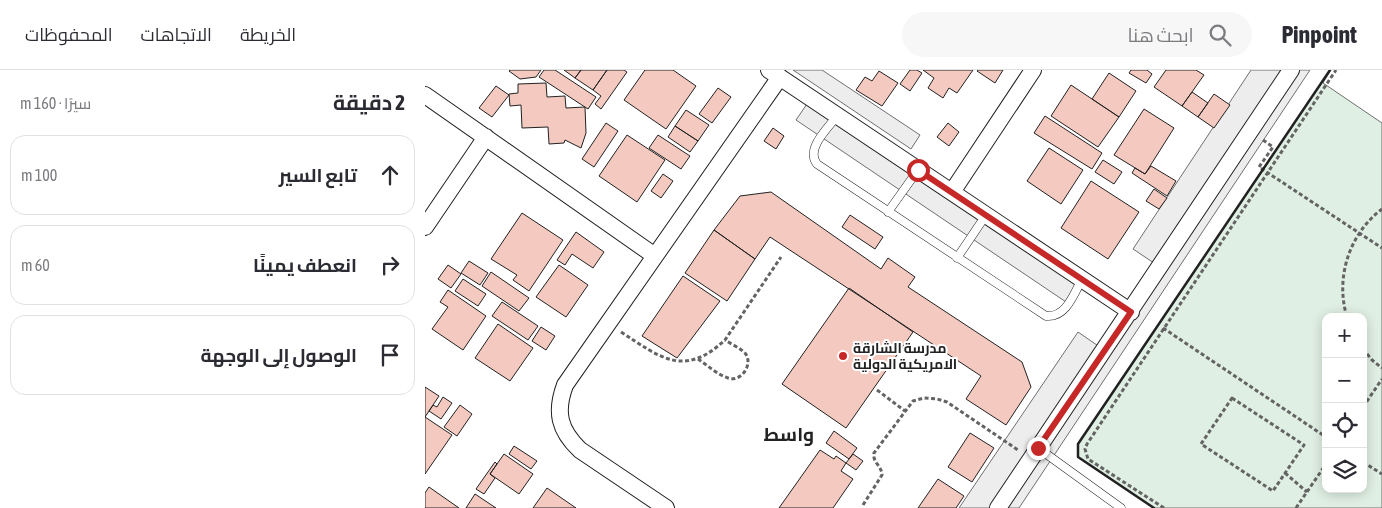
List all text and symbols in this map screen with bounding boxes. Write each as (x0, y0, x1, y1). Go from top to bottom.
search box (902, 12, 1252, 57)
icon: search (1206, 21, 1234, 49)
text: Pinpoint (1282, 21, 1357, 48)
text: المحفوظات (25, 24, 113, 45)
text: الاتجاهات (141, 24, 212, 45)
text: الخريطة (240, 24, 296, 45)
text: ابحث هنا (1127, 24, 1194, 46)
text: 2 دقيقة (333, 90, 405, 114)
text: سيرًا · 160 m (20, 94, 91, 112)
route start (907, 159, 930, 182)
icon: ahead (376, 161, 404, 189)
text: تابع السير (279, 164, 357, 186)
text: 100 m (21, 166, 57, 184)
icon: right (376, 251, 404, 279)
text: انعطف يمينًا (253, 254, 357, 276)
text: 60 m (21, 256, 50, 274)
map controls (1322, 313, 1367, 493)
button: + (1322, 313, 1367, 358)
place label: مدرسة الشارقة الامريكية الدولية (853, 340, 957, 373)
icon: arrive (376, 341, 404, 369)
text: الوصول إلى الوجهة (200, 344, 357, 366)
marker: مدرسة الشارقة الامريكية الدولية (837, 350, 849, 362)
button: − (1322, 358, 1367, 403)
button: locate (1322, 403, 1367, 448)
district label: واسط (764, 423, 814, 446)
route end (1027, 437, 1050, 460)
button: layers (1322, 448, 1367, 493)

